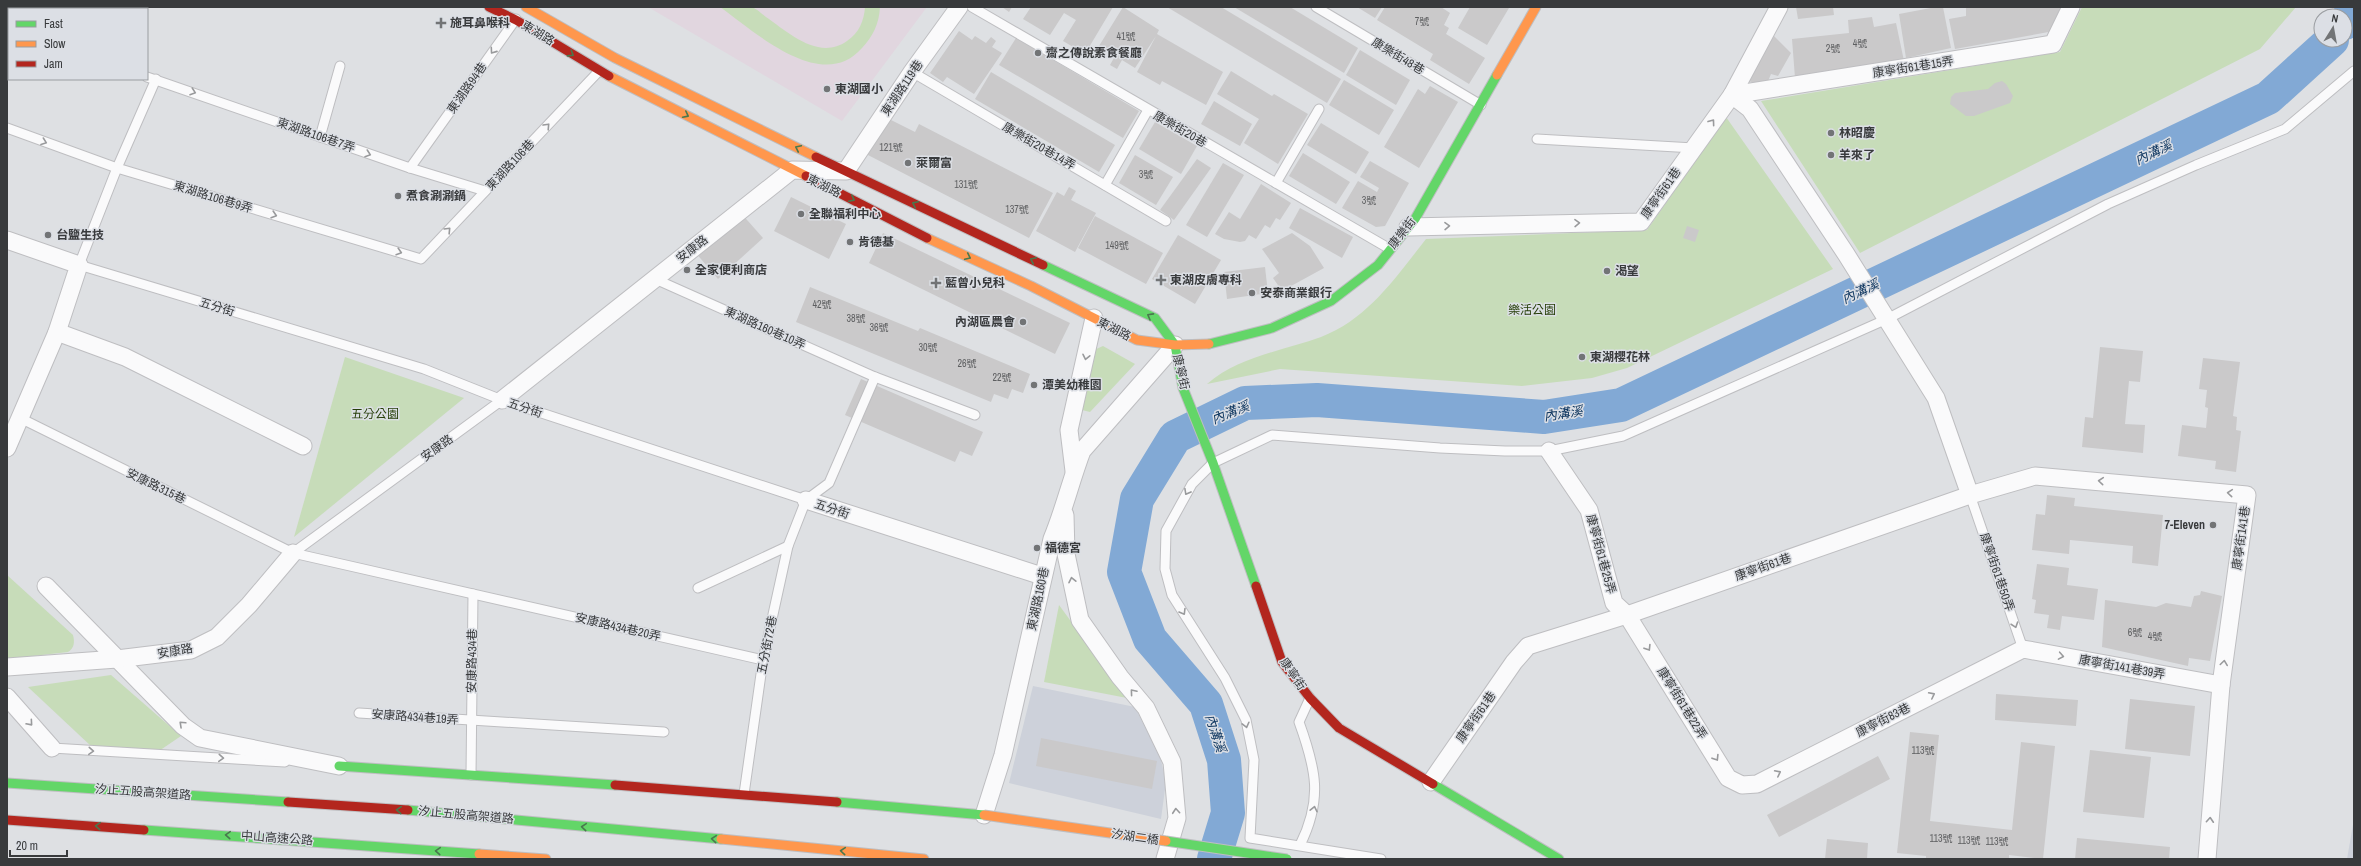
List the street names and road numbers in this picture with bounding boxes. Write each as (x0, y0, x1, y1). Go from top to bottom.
street label: 東湖路 (518, 17, 558, 49)
street label: 康樂街48巷 (1369, 34, 1427, 78)
street label: 康寧街61巷15弄 (1871, 53, 1955, 81)
street label: 東湖路119巷 (878, 57, 926, 119)
street label: 東湖路94巷 (444, 59, 490, 117)
street label: 康樂街20巷 (1150, 107, 1210, 151)
street label: 東湖路106巷7弄 (275, 114, 357, 156)
street label: 康樂街20巷14弄 (1000, 119, 1078, 173)
street label: 東湖路106巷 (482, 136, 538, 194)
street label: 康寧街61巷 (1638, 164, 1684, 222)
street label: 東湖路 (804, 171, 844, 201)
street label: 東湖路106巷9弄 (172, 177, 254, 217)
street label: 康樂街 (1385, 214, 1419, 252)
street label: 安康路 (673, 232, 711, 266)
street label: 五分街 (197, 294, 237, 320)
street label: 東湖路160巷10弄 (722, 303, 808, 353)
street label: 東湖路 (1094, 314, 1134, 344)
street label: 康寧街 (1169, 353, 1193, 391)
street label: 五分街 (505, 395, 545, 421)
street label: 安康路 (418, 431, 456, 465)
street label: 安康路315巷 (124, 465, 188, 507)
street label: 五分街 (812, 496, 852, 522)
street label: 康寧街141巷 (2229, 505, 2253, 571)
street label: 康寧街61巷25弄 (1583, 512, 1619, 596)
street label: 康寧街61巷50弄 (1976, 531, 2018, 613)
street label: 康寧街61巷 (1733, 550, 1793, 584)
street label: 東湖路160巷 (1023, 566, 1053, 632)
street label: 安康路434巷20弄 (574, 609, 662, 645)
street label: 五分街72巷 (754, 615, 780, 675)
street label: 安康路434巷 (463, 629, 481, 693)
street label: 安康路 (156, 640, 194, 662)
street label: 康寧街141巷39弄 (2078, 652, 2166, 682)
street label: 康寧街 (1276, 655, 1310, 693)
street label: 康寧街61巷22弄 (1654, 664, 1710, 742)
street label: 康寧街61巷 (1453, 688, 1499, 746)
street label: 康寧街83巷 (1853, 699, 1913, 741)
street label: 安康路434巷19弄 (371, 706, 459, 728)
street label: 汐止五股高架道路 (95, 781, 191, 803)
street label: 汐止五股高架道路 (417, 803, 515, 827)
street label: 汐湖二橋 (1110, 826, 1160, 848)
street label: 中山高速公路 (241, 828, 313, 848)

